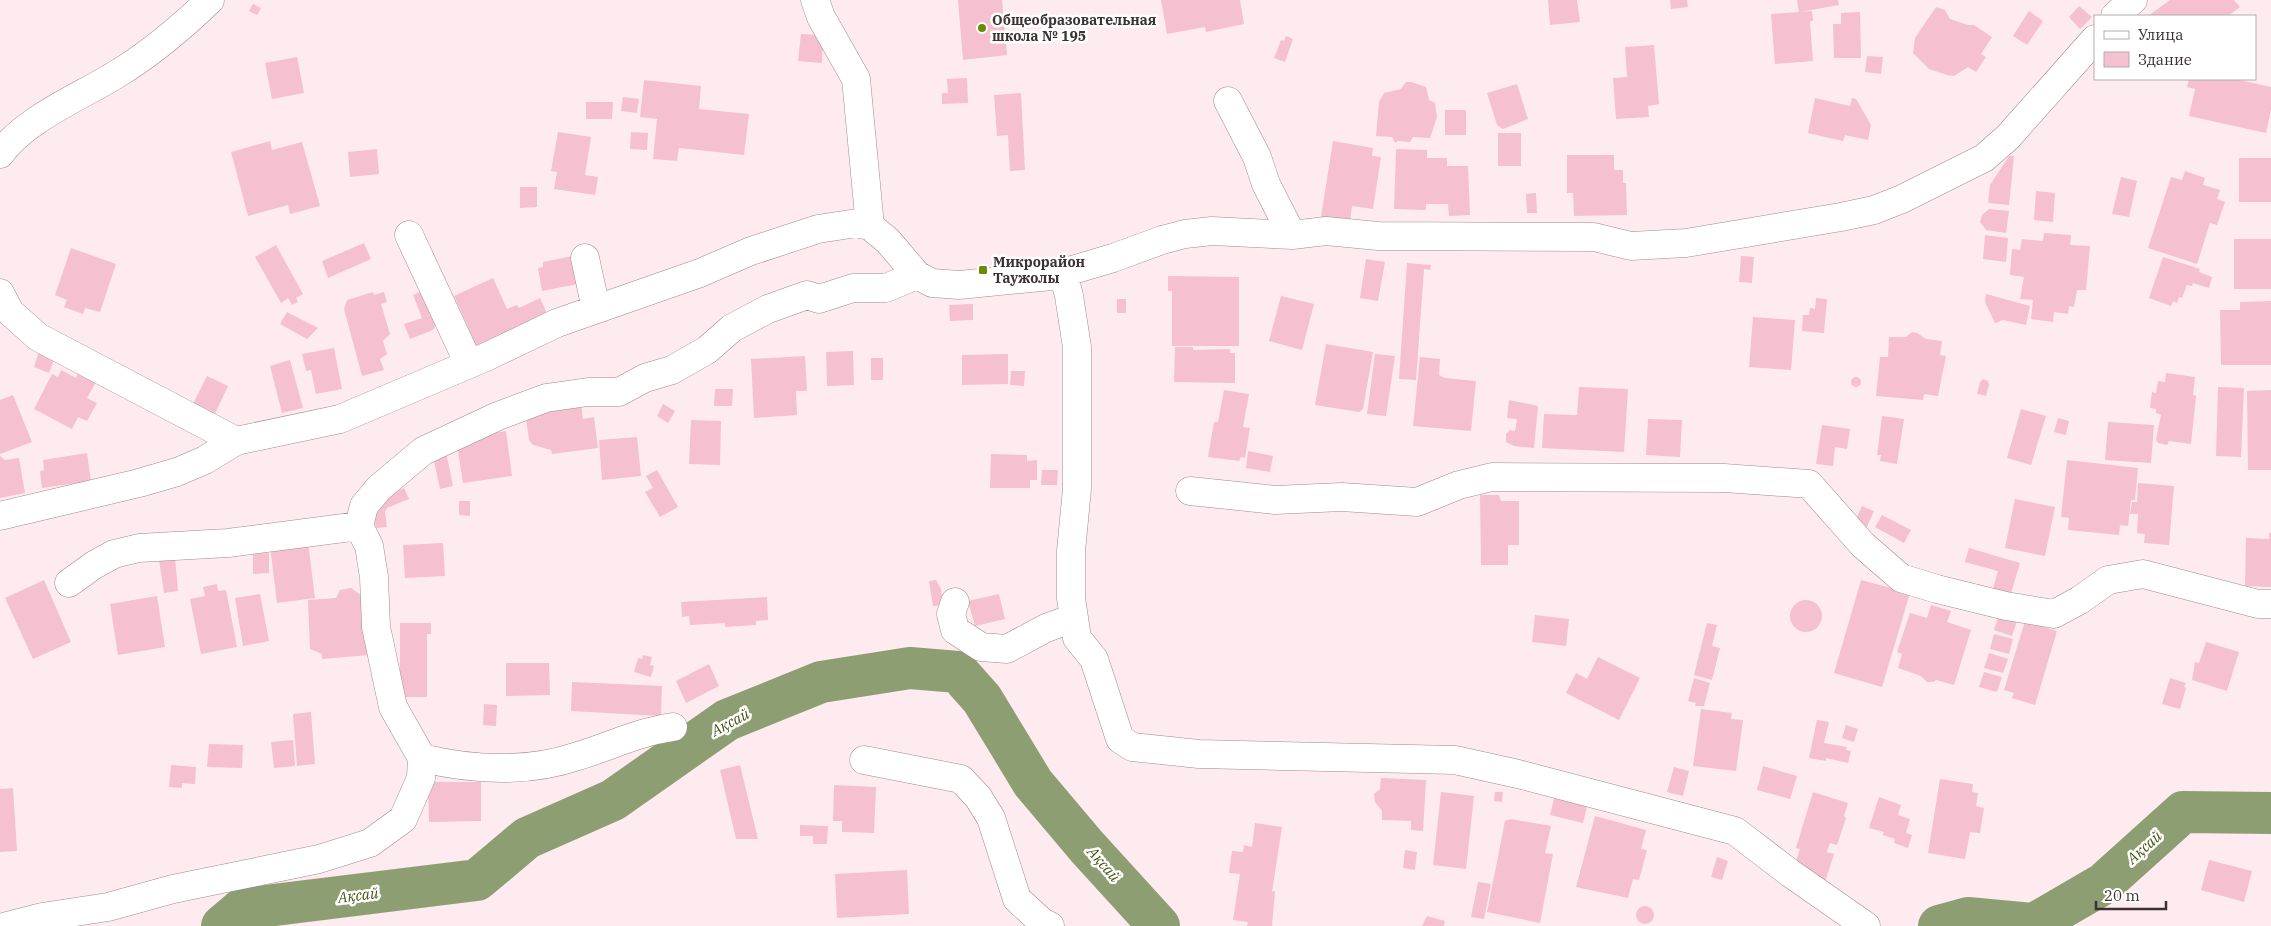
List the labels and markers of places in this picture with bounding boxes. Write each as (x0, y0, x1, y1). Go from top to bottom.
place label: Общеобразовательная школа № 195 (992, 11, 1157, 45)
marker: Общеобразовательная школа № 195 (976, 22, 988, 34)
place label: Микрорайон Таужолы (993, 253, 1085, 287)
marker: Микрорайон Таужолы (977, 264, 989, 276)

